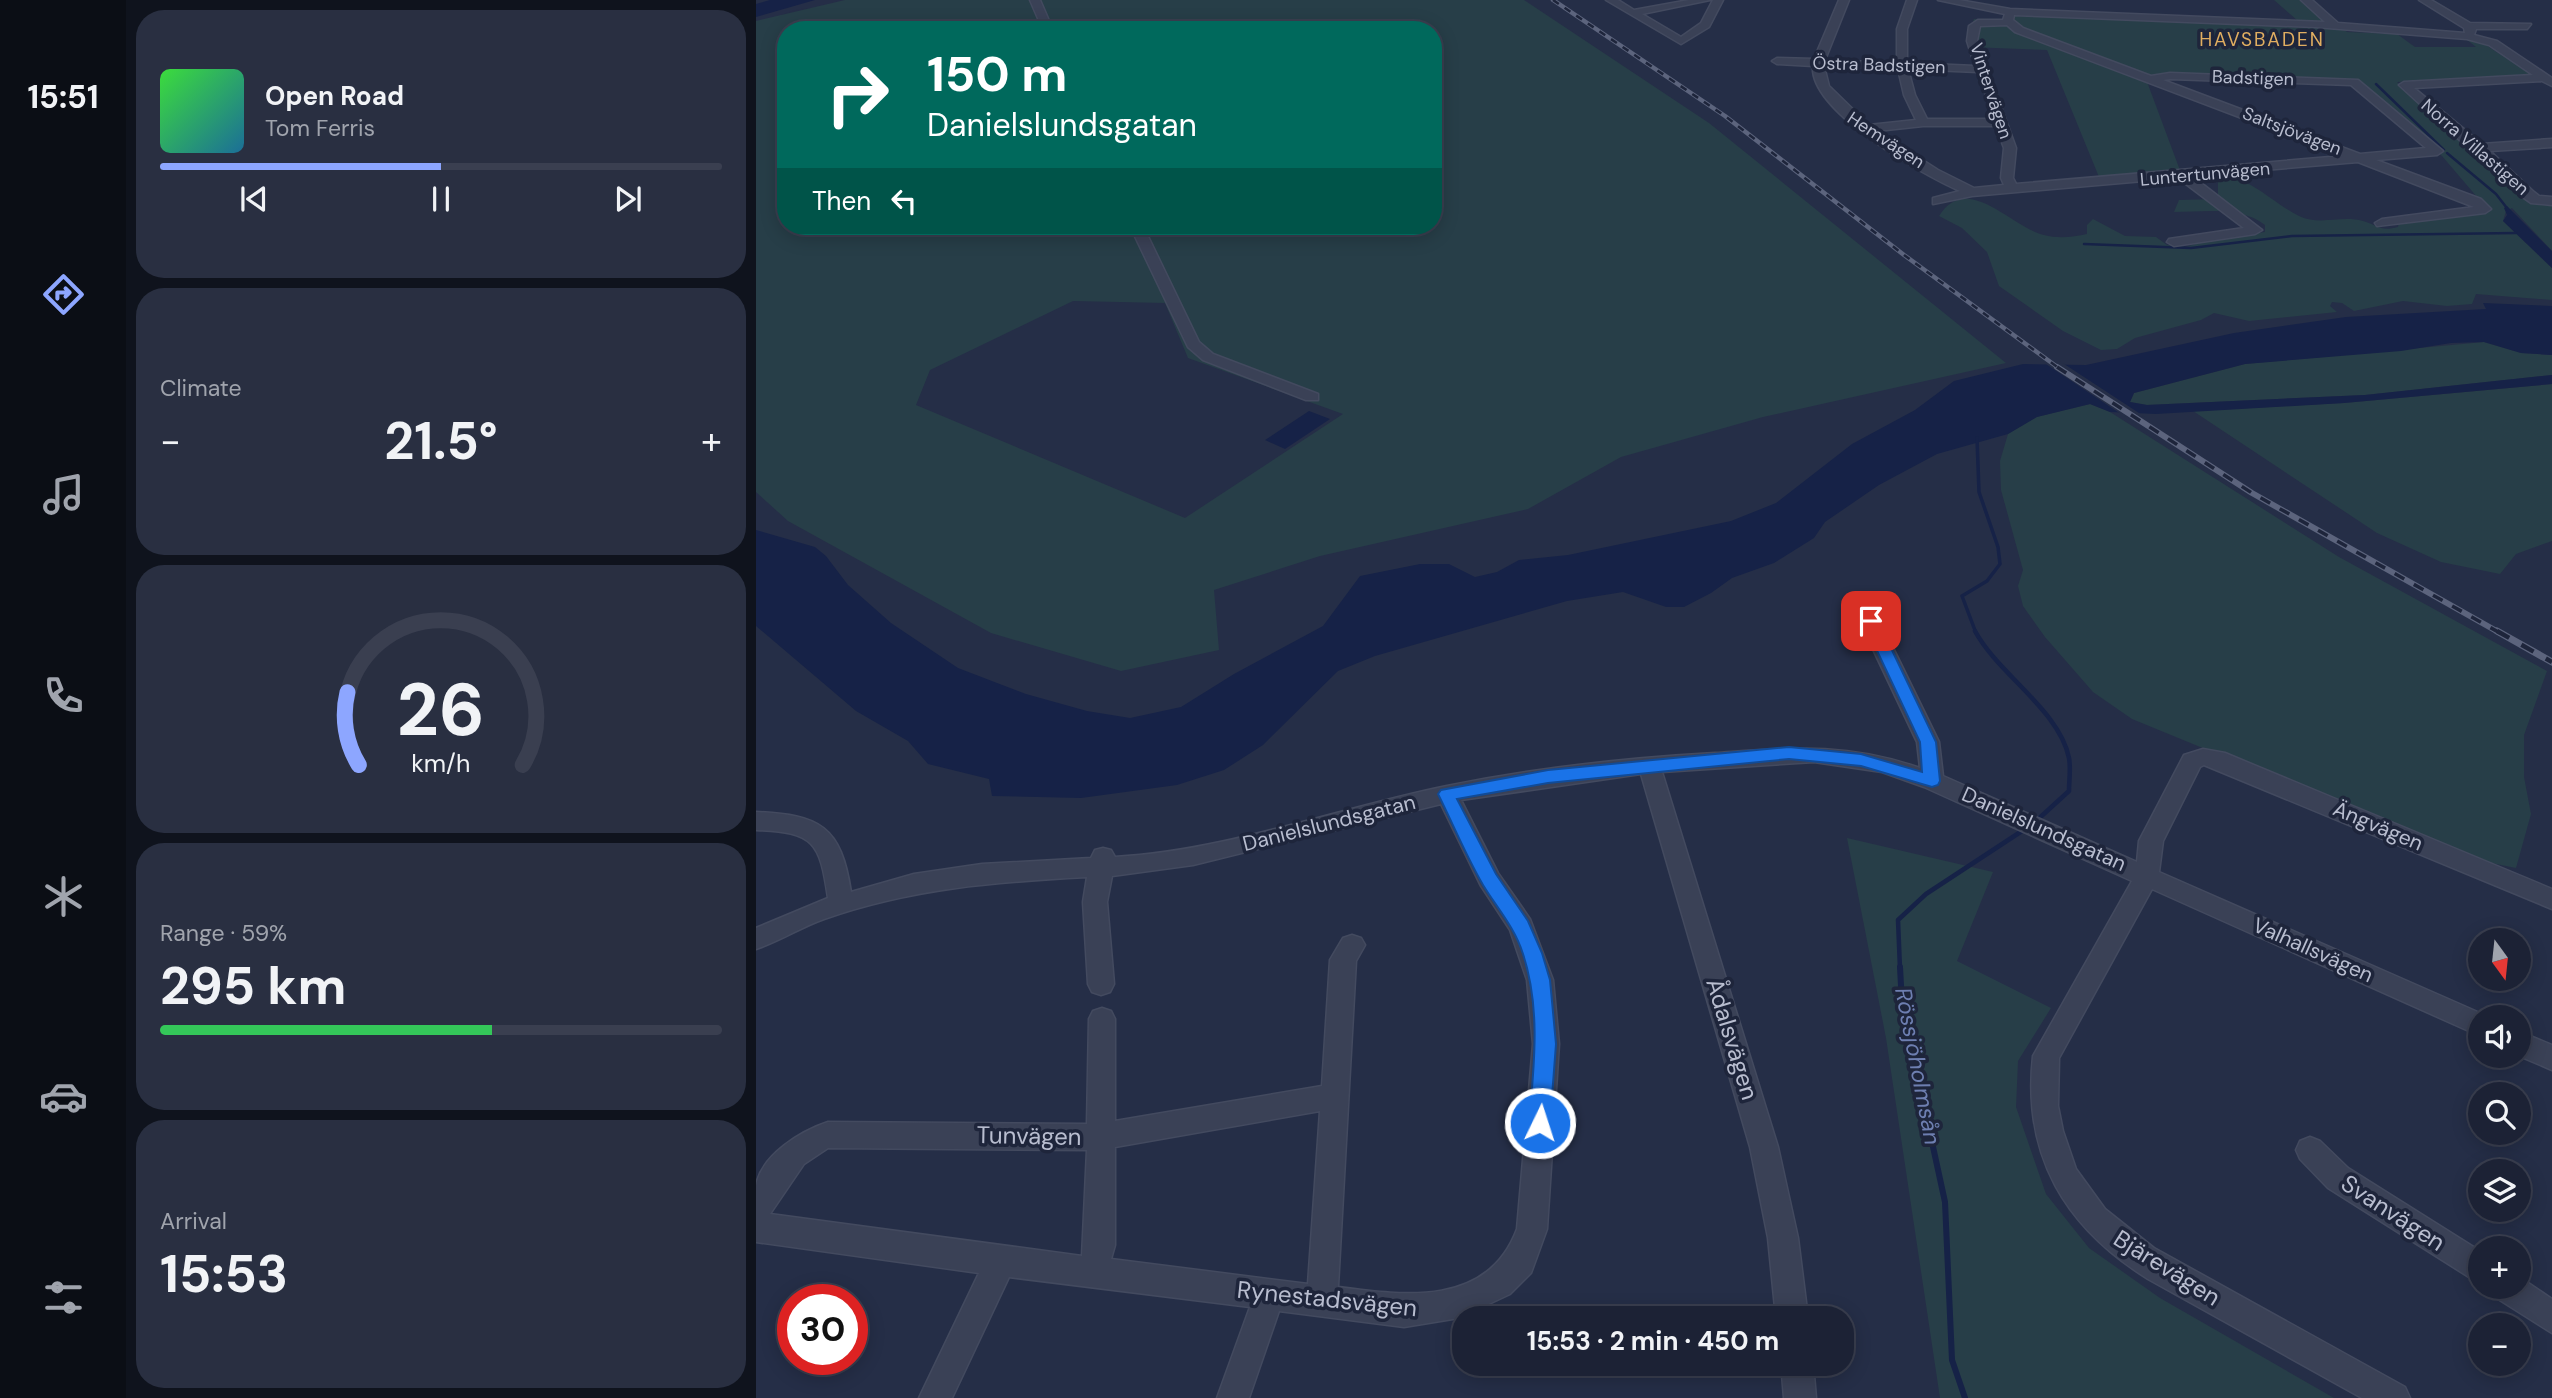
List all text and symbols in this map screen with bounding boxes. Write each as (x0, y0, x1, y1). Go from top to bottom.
district label: HAVSBADEN (2199, 27, 2325, 52)
street label: Vintervägen (1964, 40, 2018, 142)
text: 150 m (927, 42, 1067, 106)
icon: right (812, 49, 903, 140)
street label: Östra Badstigen (1812, 51, 1946, 79)
street label: Badstigen (2212, 65, 2294, 91)
text: 15:51 (27, 76, 99, 118)
text: Open Road (265, 79, 404, 113)
street label: Norra Villastigen (2416, 94, 2534, 200)
street label: Saltsjövägen (2239, 101, 2345, 161)
text: Danielslundsgatan (927, 104, 1197, 146)
street label: Hemvägen (1843, 106, 1929, 174)
text: Tom Ferris (265, 113, 375, 143)
street label: Luntertunvägen (2139, 156, 2271, 192)
icon: previous (235, 180, 273, 218)
icon: pause (422, 180, 460, 218)
icon: next (609, 180, 647, 218)
icon: left (885, 182, 923, 220)
text: Then (812, 184, 871, 218)
icon: directions (39, 270, 88, 319)
text: Climate (160, 373, 242, 403)
text: 21.5° (384, 407, 498, 475)
text: − (160, 416, 181, 466)
text: + (701, 416, 722, 466)
icon: music (39, 470, 88, 519)
pin (1841, 591, 1901, 651)
icon: arrive (1852, 602, 1890, 640)
text: 26 (397, 663, 485, 758)
icon: phone (39, 671, 88, 720)
text: km/h (411, 747, 471, 780)
street label: Danielslundsgatan (1957, 780, 2131, 878)
street label: Danielslundsgatan (1240, 788, 1418, 858)
street label: Ängvägen (2329, 795, 2427, 857)
icon: climate (39, 872, 88, 921)
street label: Valhallsvägen (2248, 911, 2378, 989)
text: Range · 59% (160, 918, 287, 948)
north arrow (2468, 928, 2530, 990)
map controls (2468, 928, 2531, 1376)
text: 295 km (160, 952, 346, 1020)
street label: Ådalsvägen (1699, 974, 1766, 1103)
water label: Rössjöholmsån (1888, 985, 1948, 1147)
button: sound (2468, 1005, 2531, 1068)
icon: car (39, 1072, 88, 1121)
button: search (2468, 1082, 2531, 1145)
position arrow (1503, 1086, 1577, 1160)
street label: Tunvägen (976, 1119, 1082, 1152)
button: layers (2468, 1159, 2531, 1222)
street label: Svanvägen (2335, 1167, 2451, 1258)
text: Arrival (160, 1206, 227, 1236)
street label: Bjärevägen (2108, 1223, 2227, 1313)
button: + (2468, 1236, 2531, 1299)
text: 15:53 (160, 1240, 288, 1308)
icon: filters (39, 1273, 88, 1322)
street label: Rynestadsvägen (1235, 1274, 1419, 1323)
speed limit sign: 30 (777, 1284, 868, 1375)
button: − (2468, 1313, 2531, 1376)
text: 15:53 · 2 min · 450 m (1527, 1324, 1779, 1358)

